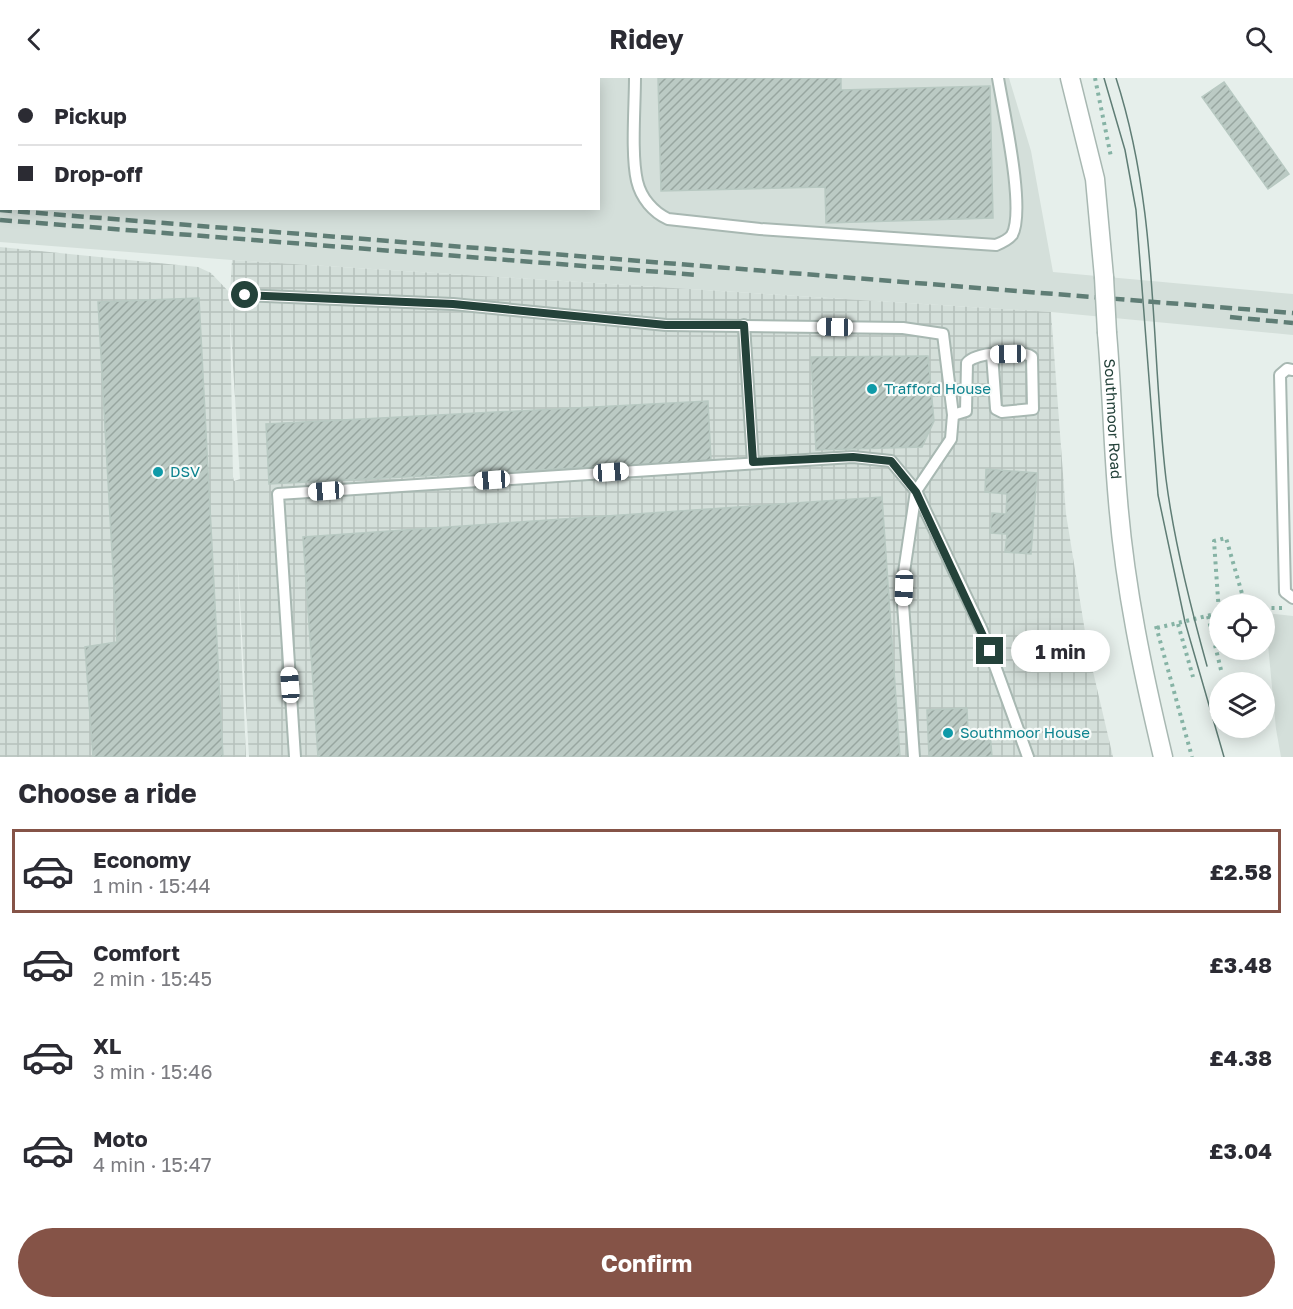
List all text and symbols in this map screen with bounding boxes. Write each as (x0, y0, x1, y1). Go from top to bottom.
icon: back (18, 23, 51, 56)
text: Ridey (609, 23, 684, 55)
icon: search (1242, 23, 1275, 56)
text: Pickup (54, 102, 127, 129)
text: Drop-off (54, 160, 143, 187)
route start (231, 281, 258, 308)
car (817, 318, 853, 336)
car (990, 345, 1026, 363)
street label: Southmoor Road (1101, 358, 1126, 480)
place label: Trafford House (884, 379, 991, 397)
marker: Trafford House (865, 382, 879, 396)
place label: DSV (170, 462, 200, 480)
car (592, 462, 630, 482)
marker: DSV (151, 465, 165, 479)
car (473, 470, 511, 490)
car (307, 481, 345, 501)
car (894, 570, 914, 606)
map controls (1209, 594, 1275, 738)
button: locate (1209, 594, 1275, 660)
callout: 1 min (1011, 630, 1110, 672)
route end (976, 637, 1003, 664)
text: 1 min (1035, 639, 1086, 663)
car (280, 666, 300, 704)
button: layers (1209, 672, 1275, 738)
place label: Southmoor House (960, 723, 1090, 741)
marker: Southmoor House (941, 726, 955, 740)
text: Choose a ride (18, 777, 197, 809)
icon: car (21, 844, 75, 898)
text: Economy (93, 846, 191, 873)
text: £2.58 (1210, 858, 1272, 885)
text: 1 min · 15:44 (93, 873, 211, 897)
icon: car (21, 937, 75, 991)
text: Comfort (93, 939, 180, 966)
text: £3.48 (1209, 951, 1272, 978)
text: 2 min · 15:45 (93, 966, 212, 990)
icon: car (21, 1030, 75, 1084)
text: XL (93, 1032, 121, 1059)
text: £4.38 (1209, 1044, 1272, 1071)
text: 3 min · 15:46 (93, 1059, 213, 1083)
icon: car (21, 1123, 75, 1177)
text: Moto (93, 1125, 148, 1152)
text: £3.04 (1209, 1137, 1272, 1164)
text: 4 min · 15:47 (93, 1152, 212, 1176)
button: Confirm (18, 1228, 1275, 1297)

